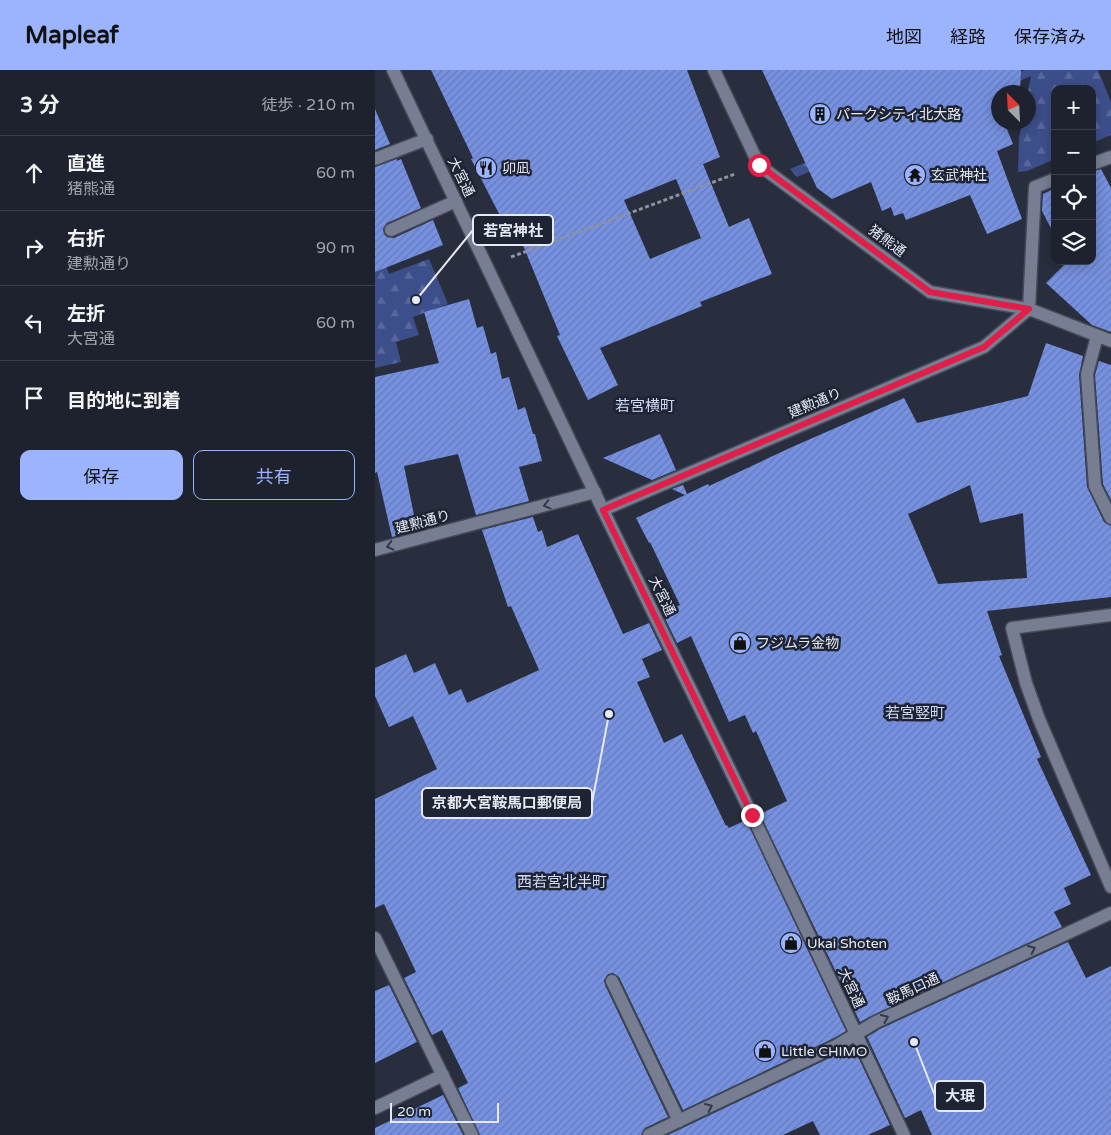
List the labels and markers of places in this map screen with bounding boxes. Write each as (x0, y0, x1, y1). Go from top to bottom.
building icon: パークシティ北大路 (808, 102, 832, 126)
place label: パークシティ北大路 (836, 106, 961, 123)
restaurant icon: 卯凪 (474, 156, 498, 180)
place label: 卯凪 (502, 160, 530, 177)
temple icon: 玄武神社 (903, 163, 927, 187)
place label: 玄武神社 (931, 167, 987, 184)
callout: 若宮神社 (473, 215, 553, 245)
shop icon: フジムラ金物 (728, 631, 752, 655)
place label: フジムラ金物 (756, 635, 839, 652)
callout: 京都大宮鞍馬口郵便局 (422, 788, 592, 818)
shop icon: Ukai Shoten (779, 931, 803, 955)
place label: Ukai Shoten (807, 935, 887, 952)
shop icon: Little CHIMO (753, 1039, 777, 1063)
place label: Little CHIMO (781, 1043, 867, 1060)
callout: 大珉 (935, 1081, 985, 1111)

